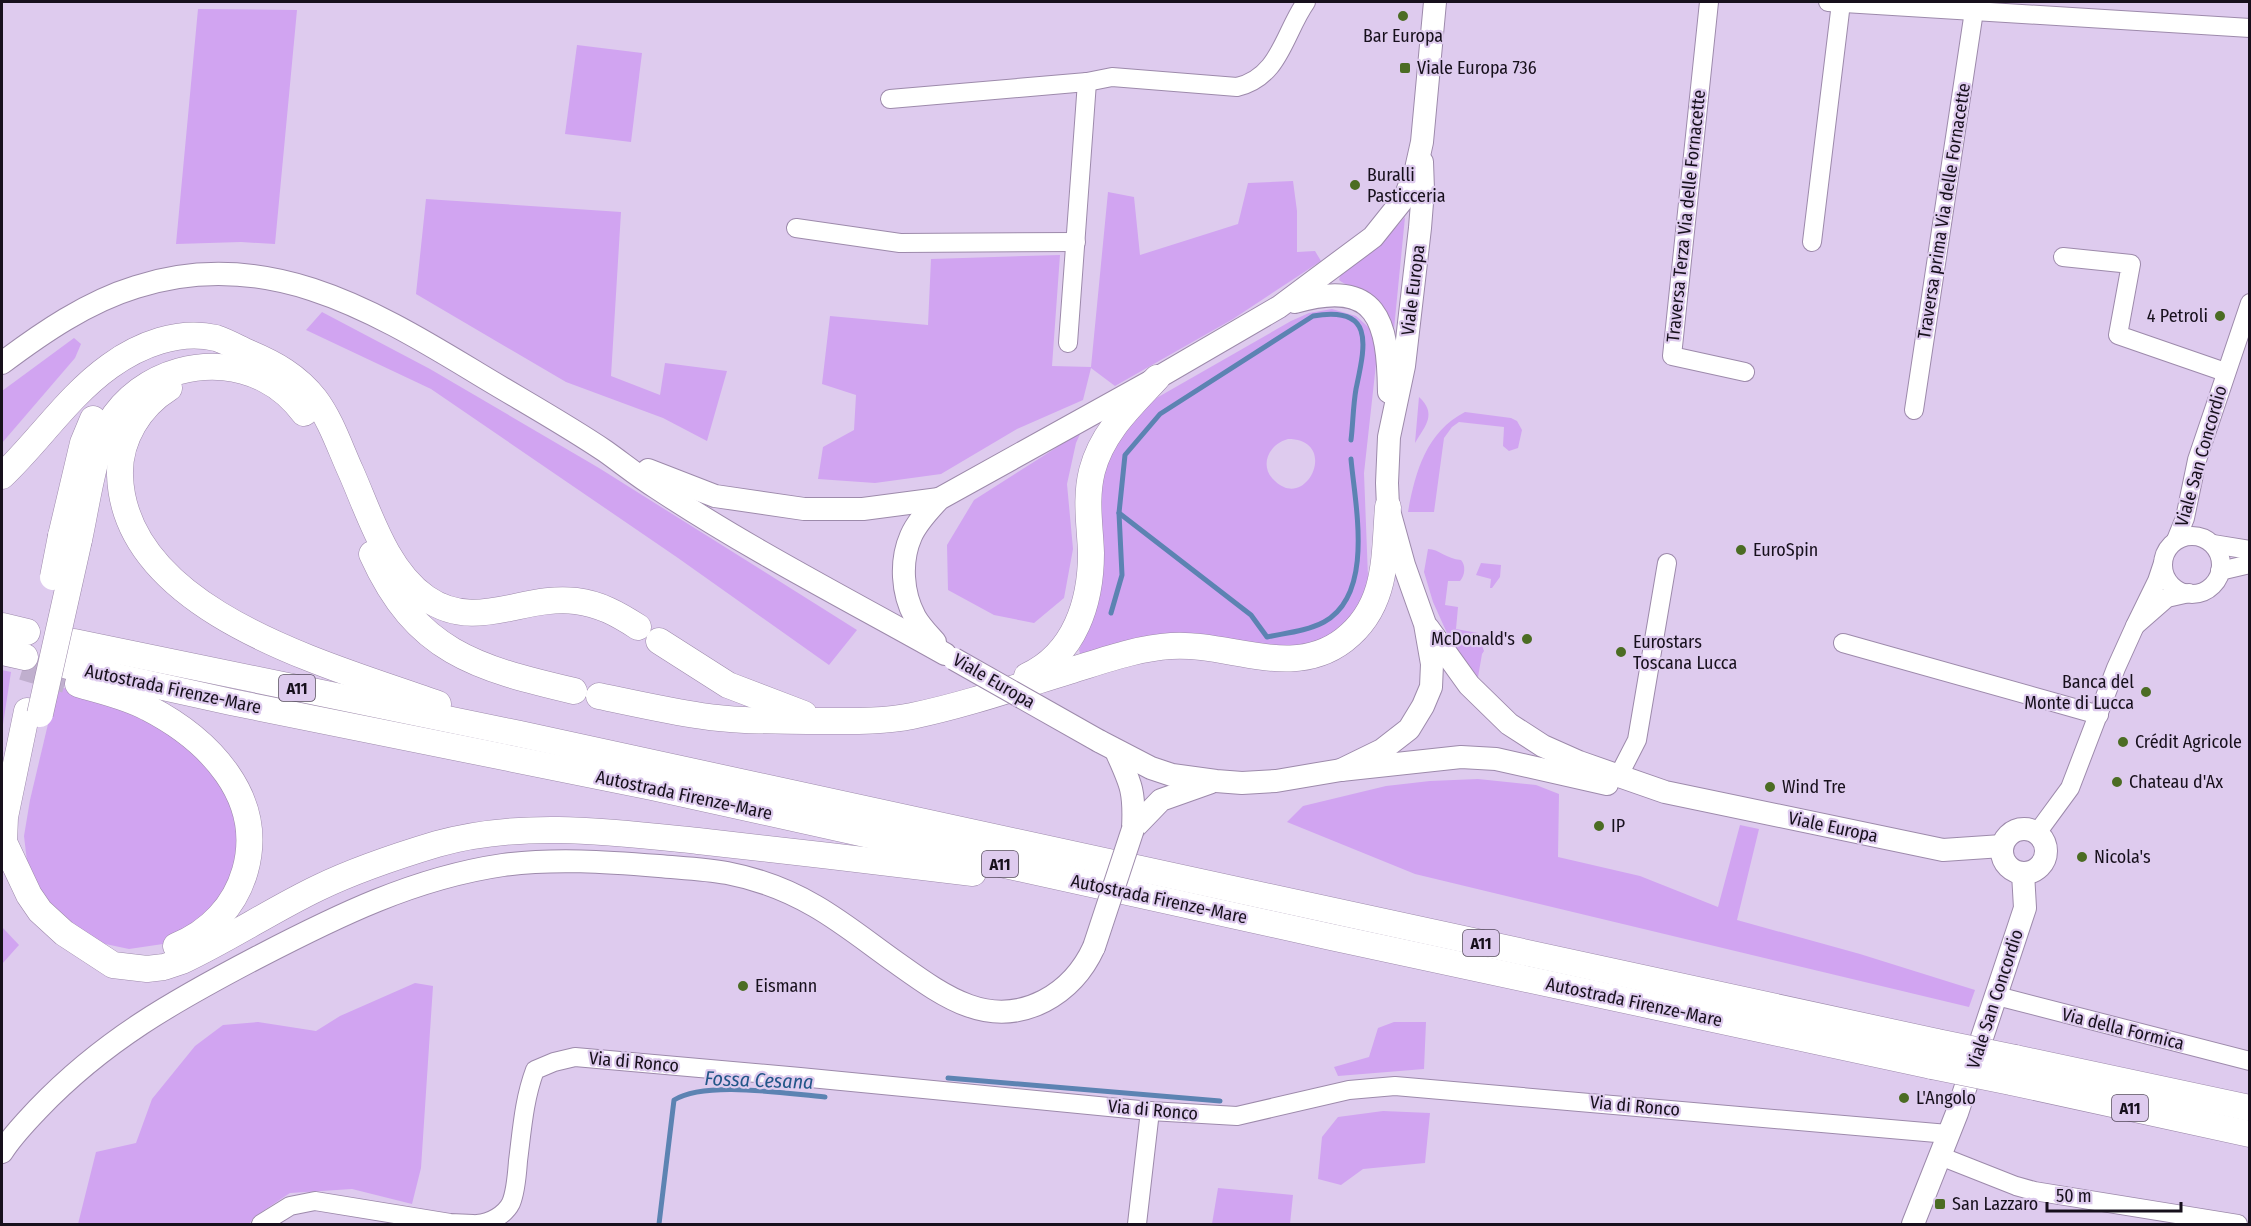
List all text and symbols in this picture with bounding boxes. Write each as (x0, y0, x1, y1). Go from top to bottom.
marker: Bar Europa (1396, 9, 1410, 23)
place label: Bar Europa (1363, 25, 1443, 47)
place label: Viale Europa 736 (1417, 57, 1537, 79)
marker: Viale Europa 736 (1398, 61, 1412, 75)
street label: Traversa prima Via delle Fornacette (1913, 81, 1975, 340)
street label: Traversa Terza Via delle Fornacette (1662, 89, 1710, 343)
place label: Buralli Pasticceria (1367, 164, 1446, 207)
marker: Buralli Pasticceria (1348, 178, 1362, 192)
street label: Viale Europa (1397, 243, 1429, 337)
place label: 4 Petroli (2147, 305, 2208, 327)
marker: 4 Petroli (2213, 309, 2227, 323)
street label: Viale San Concordio (2170, 383, 2232, 529)
place label: EuroSpin (1753, 539, 1818, 561)
marker: EuroSpin (1734, 543, 1748, 557)
place label: McDonald's (1431, 628, 1515, 650)
place label: Eurostars Toscana Lucca (1633, 631, 1737, 674)
marker: McDonald's (1520, 632, 1534, 646)
marker: Eurostars Toscana Lucca (1614, 645, 1628, 659)
street label: Viale Europa (949, 649, 1039, 713)
street label: Autostrada Firenze-Mare (83, 660, 263, 718)
place label: Banca del Monte di Lucca (2024, 671, 2134, 714)
road number: A11 (279, 675, 315, 701)
marker: Banca del Monte di Lucca (2139, 685, 2153, 699)
place label: Crédit Agricole (2135, 731, 2242, 753)
marker: Crédit Agricole (2116, 735, 2130, 749)
street label: Autostrada Firenze-Mare (594, 766, 774, 824)
place label: Chateau d'Ax (2129, 771, 2223, 793)
marker: Chateau d'Ax (2110, 775, 2124, 789)
place label: Wind Tre (1782, 776, 1846, 798)
marker: Wind Tre (1763, 780, 1777, 794)
street label: Viale Europa (1786, 807, 1880, 847)
place label: IP (1611, 815, 1625, 837)
marker: IP (1592, 819, 1606, 833)
place label: Nicola's (2094, 846, 2151, 868)
marker: Nicola's (2075, 850, 2089, 864)
road number: A11 (982, 851, 1018, 877)
street label: Autostrada Firenze-Mare (1069, 870, 1249, 928)
street label: Viale San Concordio (1962, 926, 2028, 1072)
road number: A11 (1463, 930, 1499, 956)
street label: Autostrada Firenze-Mare (1544, 973, 1724, 1031)
place label: Eismann (755, 975, 817, 997)
marker: Eismann (736, 979, 750, 993)
street label: Via della Formica (2059, 1003, 2187, 1055)
street label: Via di Ronco (588, 1047, 680, 1077)
water label: Fossa Cesana (704, 1066, 814, 1094)
place label: L'Angolo (1916, 1087, 1976, 1109)
street label: Via di Ronco (1589, 1091, 1681, 1121)
marker: L'Angolo (1897, 1091, 1911, 1105)
street label: Via di Ronco (1107, 1095, 1199, 1125)
road number: A11 (2112, 1095, 2148, 1121)
scale bar (2047, 1175, 2180, 1213)
text: 50 m (2056, 1185, 2092, 1207)
place label: San Lazzaro (1952, 1193, 2038, 1215)
marker: San Lazzaro (1933, 1197, 1947, 1211)

